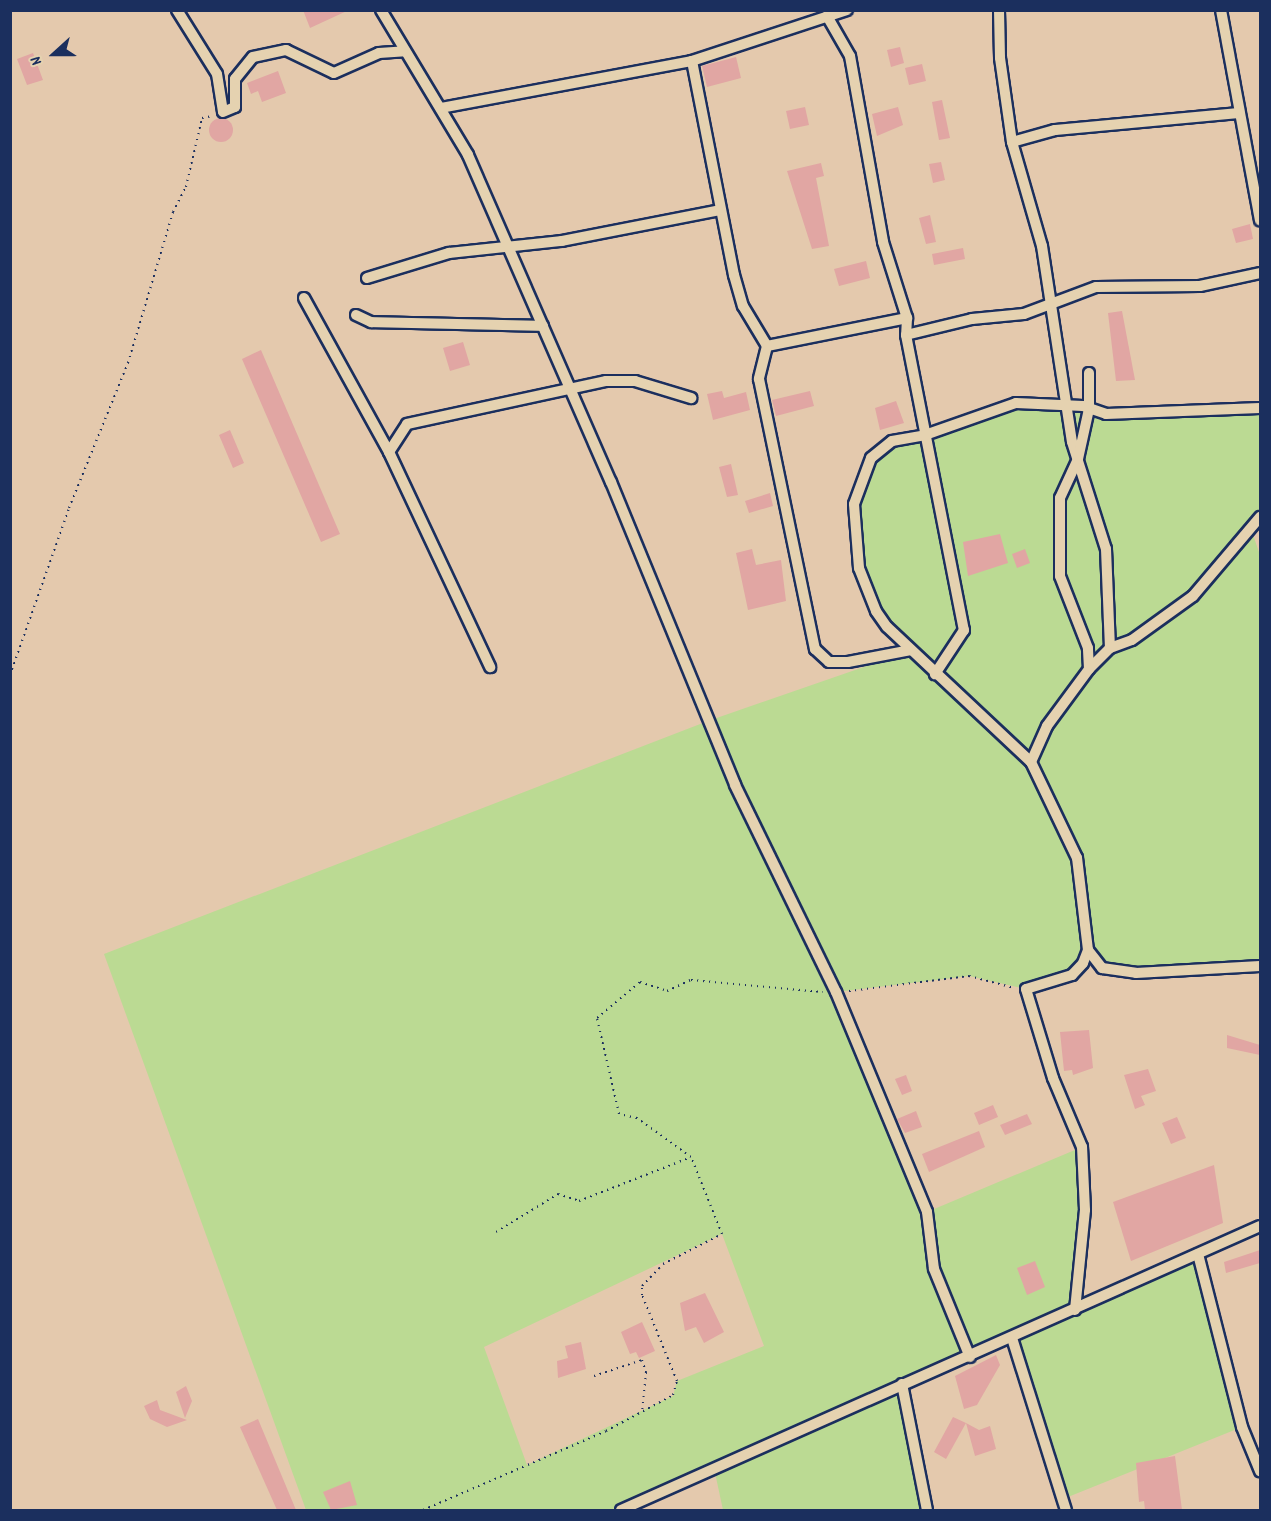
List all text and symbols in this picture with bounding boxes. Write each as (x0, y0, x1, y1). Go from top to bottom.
north arrow (24, 24, 84, 84)
text: N (25, 53, 49, 68)

